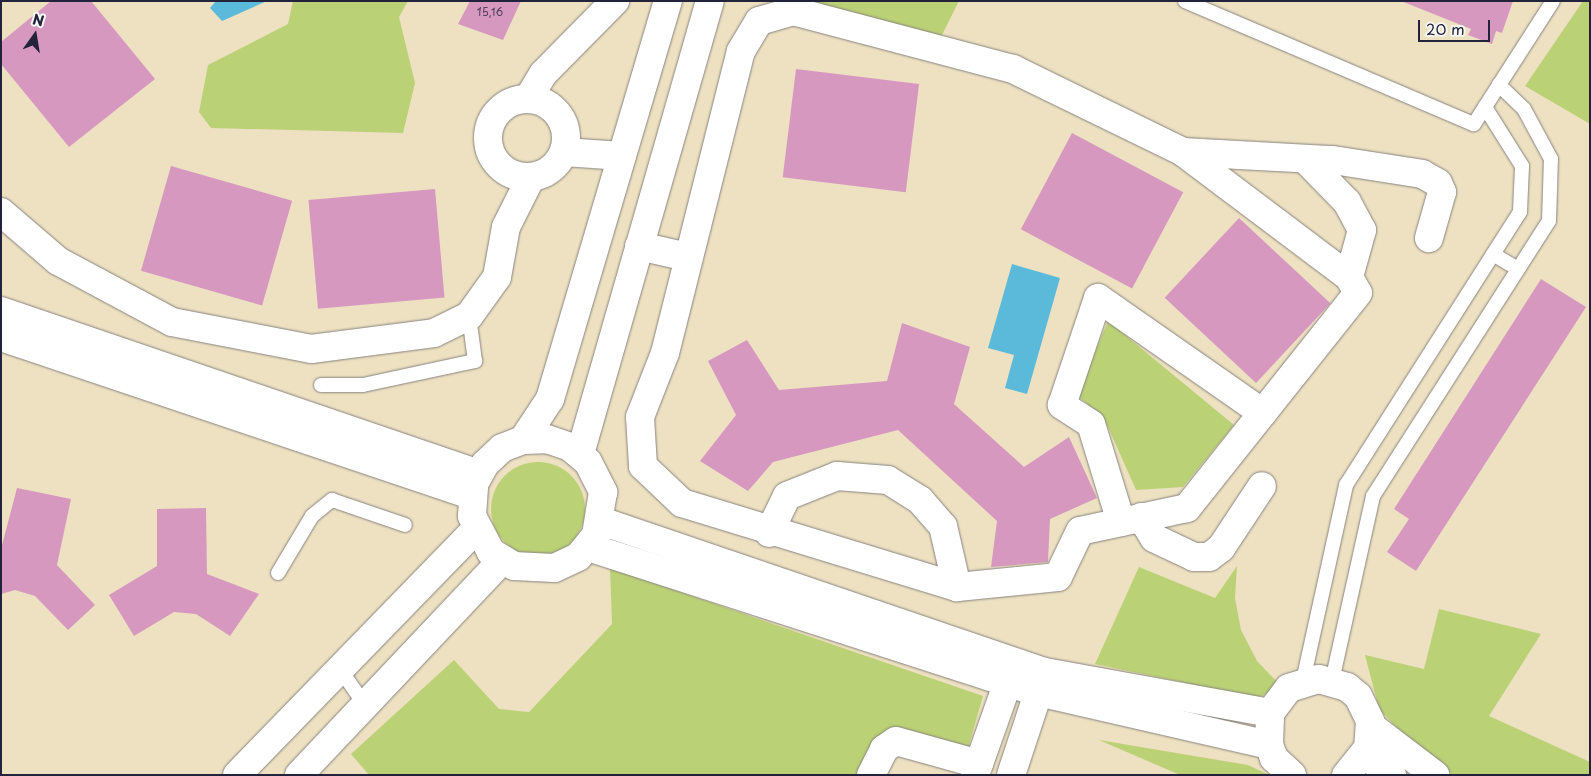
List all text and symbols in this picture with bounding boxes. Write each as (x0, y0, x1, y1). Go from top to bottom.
house number: 15,16 (477, 5, 503, 19)
text: N (31, 8, 46, 31)
north arrow (10, 10, 60, 60)
scale bar (1421, 10, 1494, 42)
text: 20 m (1426, 17, 1465, 40)

